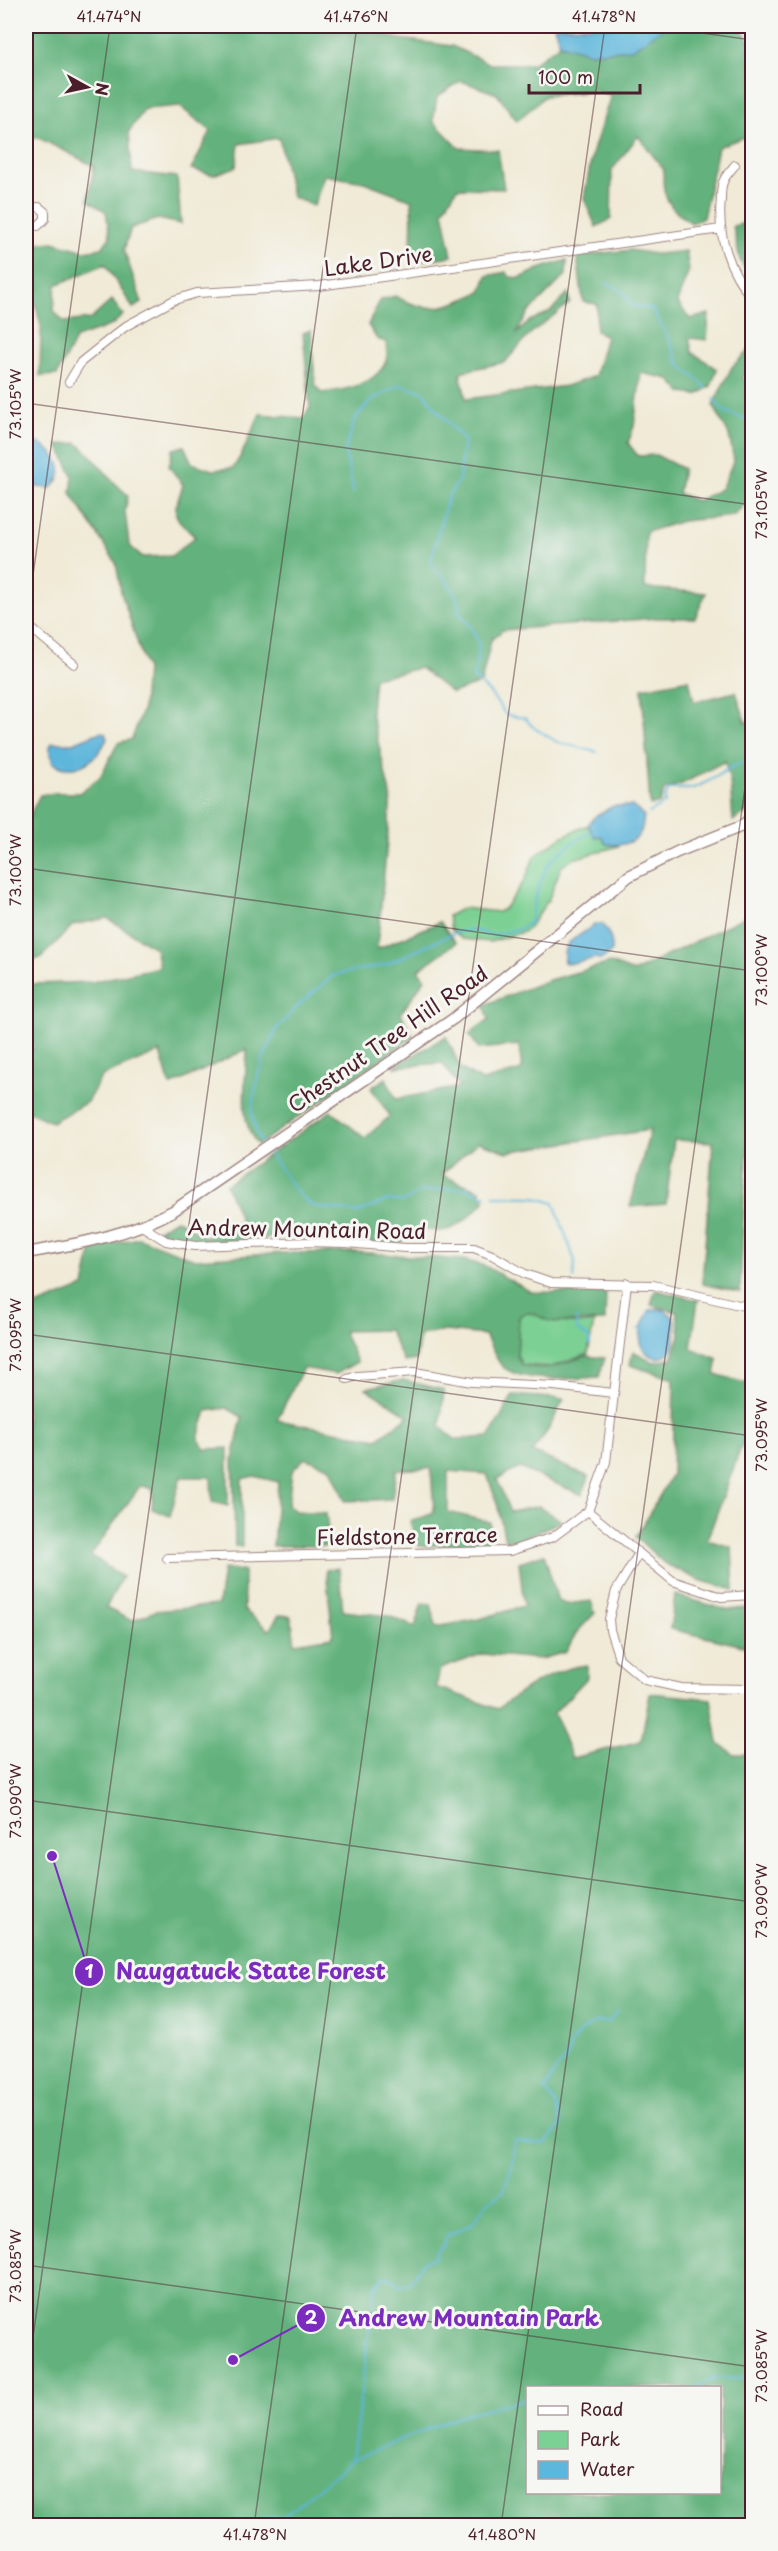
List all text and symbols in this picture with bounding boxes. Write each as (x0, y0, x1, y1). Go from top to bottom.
text: 41.474°N (77, 4, 141, 27)
text: 41.476°N (323, 4, 389, 27)
text: 41.478°N (572, 4, 636, 27)
north arrow (57, 57, 117, 117)
scale bar (529, 57, 640, 95)
text: 100 m (538, 63, 593, 90)
text: N (90, 81, 116, 97)
street label: Lake Drive (322, 237, 434, 283)
text: 73.105°W (3, 368, 26, 439)
text: 73.105°W (749, 468, 772, 539)
text: 73.100°W (3, 833, 26, 906)
text: 73.100°W (749, 933, 772, 1006)
street label: Chestnut Tree Hill Road (280, 957, 494, 1119)
street label: Andrew Mountain Road (187, 1210, 427, 1246)
text: 73.095°W (3, 1298, 26, 1372)
text: 73.095°W (749, 1398, 772, 1472)
street label: Fieldstone Terrace (316, 1517, 498, 1553)
text: 73.090°W (3, 1763, 26, 1839)
text: 73.090°W (749, 1863, 772, 1939)
callout: Naugatuck State Forest (74, 1952, 398, 1992)
text: Naugatuck State Forest (116, 1953, 386, 1986)
text: 1 (85, 1957, 94, 1984)
text: 73.085°W (3, 2229, 26, 2303)
callout: Andrew Mountain Park (296, 2298, 612, 2338)
text: Andrew Mountain Park (339, 2300, 599, 2333)
text: 2 (305, 2303, 318, 2330)
text: 73.085°W (749, 2329, 772, 2403)
legend (526, 2386, 721, 2494)
text: Road (580, 2395, 624, 2422)
text: Park (580, 2425, 620, 2452)
text: Water (580, 2455, 635, 2482)
text: 41.478°N (223, 2522, 287, 2545)
text: 41.480°N (468, 2522, 536, 2545)

